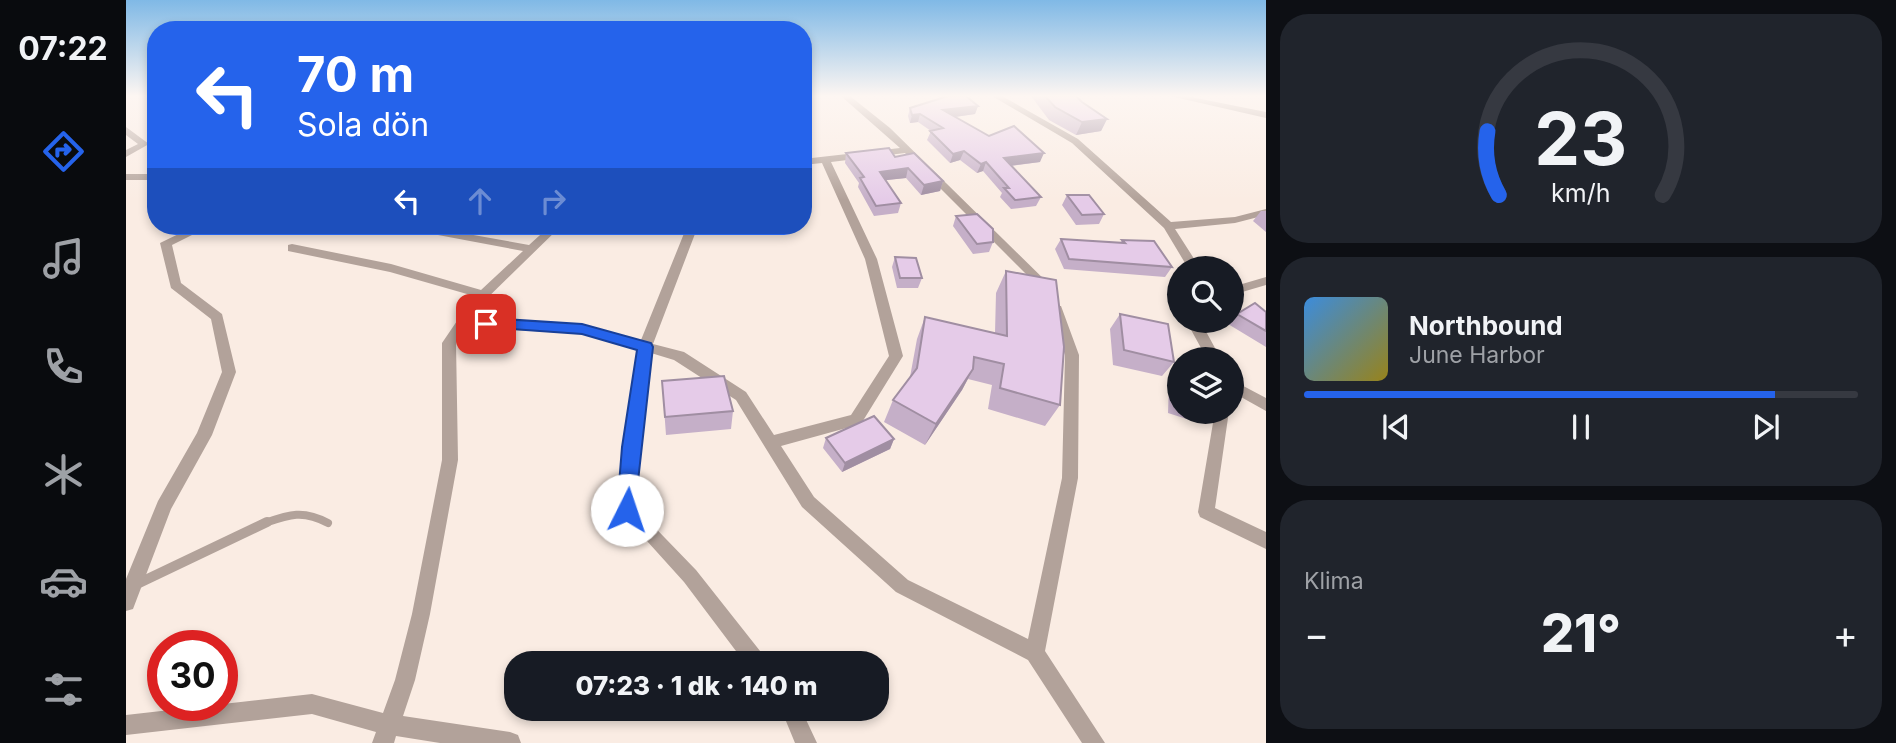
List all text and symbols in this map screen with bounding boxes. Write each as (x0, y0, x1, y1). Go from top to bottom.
text: 07:22 (18, 29, 108, 68)
text: 70 m (297, 45, 414, 104)
icon: left (182, 49, 273, 140)
text: 23 (1535, 94, 1627, 183)
text: Sola dön (297, 105, 429, 144)
icon: directions (39, 127, 88, 176)
text: km/h (1551, 177, 1611, 207)
icon: left (388, 182, 426, 220)
icon: ahead (461, 182, 499, 220)
icon: right (534, 182, 572, 220)
icon: music (39, 234, 88, 283)
map controls (1167, 256, 1244, 424)
button: search (1167, 256, 1244, 333)
pin (456, 294, 516, 354)
icon: arrive (467, 305, 505, 343)
text: Northbound (1409, 310, 1563, 341)
text: June Harbor (1409, 341, 1545, 369)
icon: phone (39, 342, 88, 391)
button: layers (1167, 347, 1244, 424)
icon: previous (1377, 408, 1415, 446)
icon: pause (1562, 408, 1600, 446)
icon: next (1747, 408, 1785, 446)
icon: climate (39, 450, 88, 499)
position arrow (590, 473, 664, 547)
icon: car (39, 557, 88, 606)
text: Klima (1304, 567, 1364, 595)
text: 21° (1541, 602, 1621, 665)
text: − (1304, 611, 1329, 657)
text: + (1833, 611, 1858, 657)
speed limit sign: 30 (147, 630, 238, 721)
icon: filters (39, 665, 88, 714)
text: 07:23 · 1 dk · 140 m (575, 670, 818, 701)

